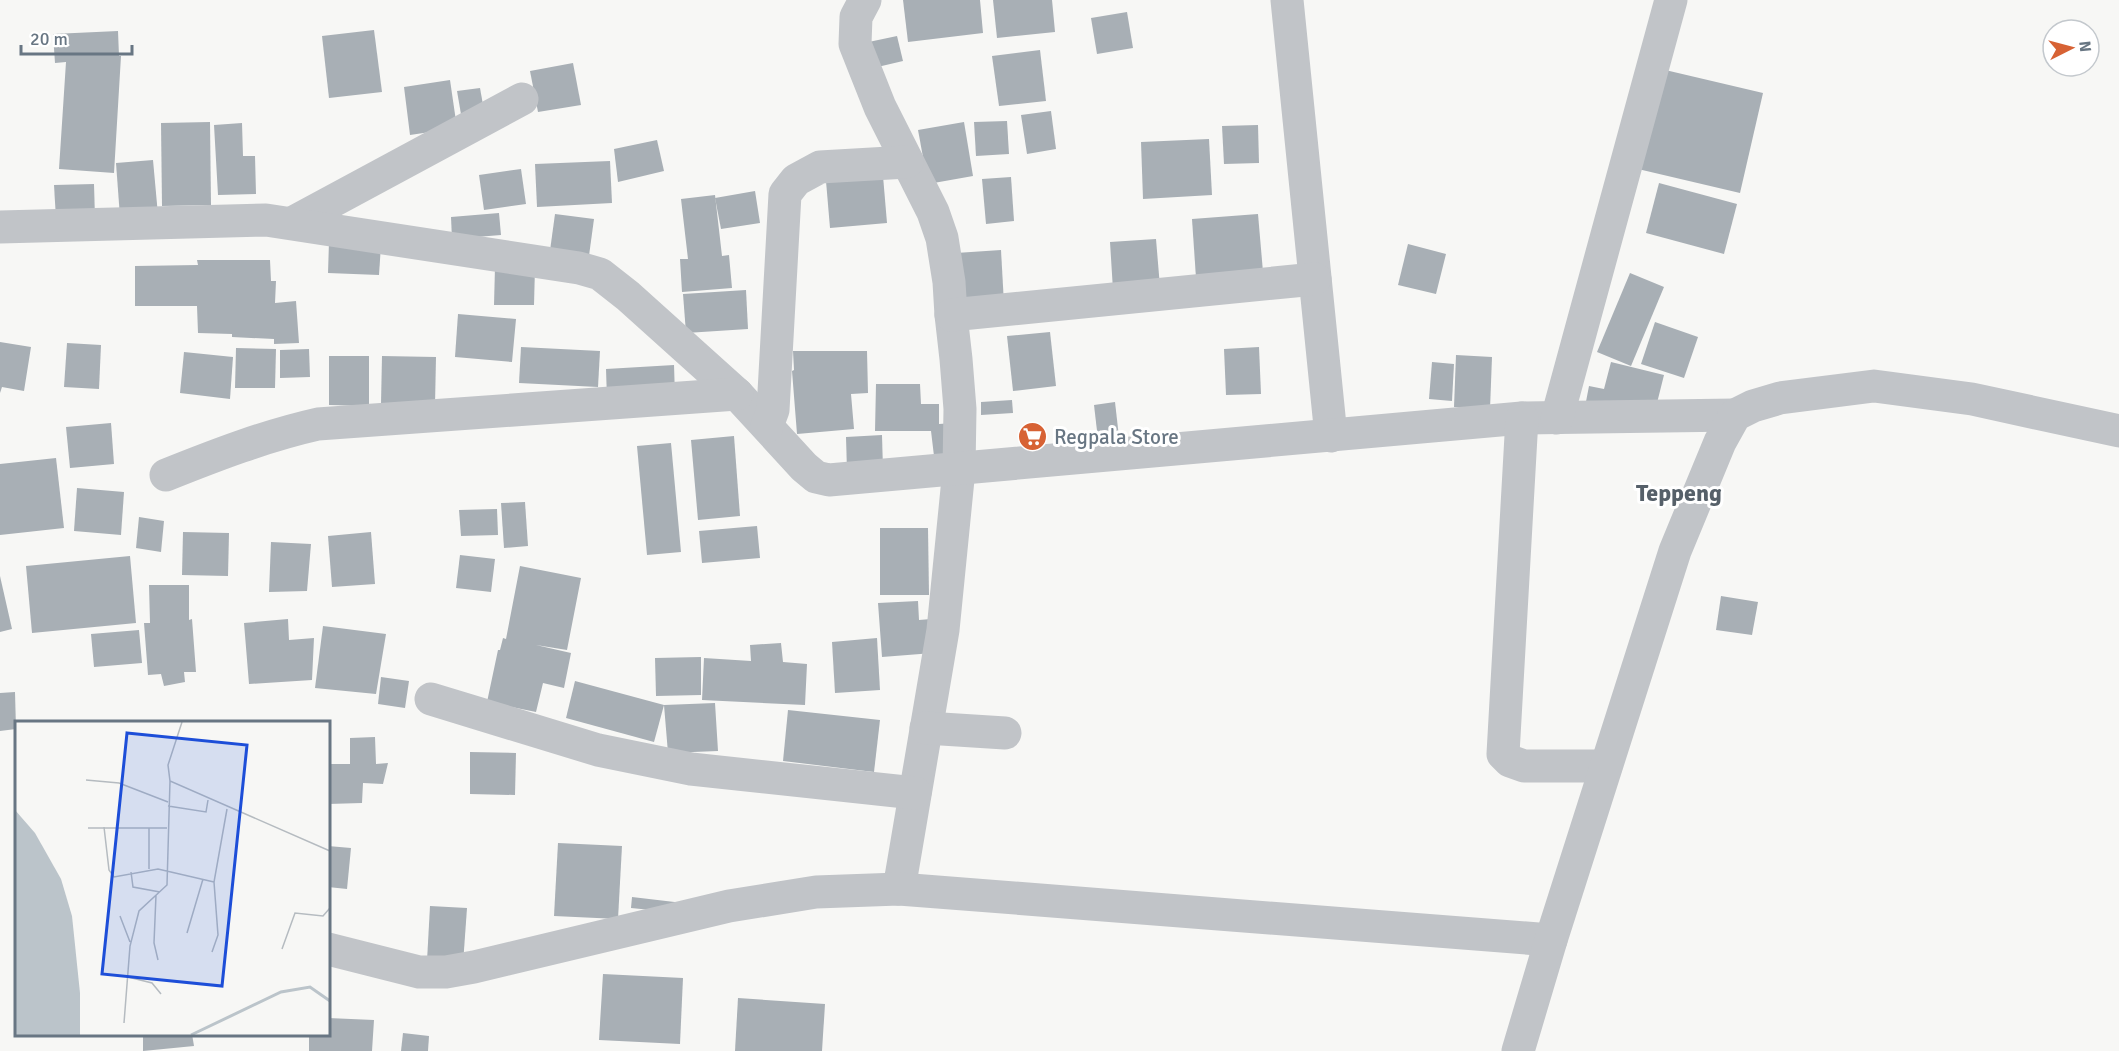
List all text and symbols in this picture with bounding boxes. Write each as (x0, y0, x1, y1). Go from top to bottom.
scale bar (21, 18, 132, 56)
north arrow (2041, 18, 2101, 78)
text: 20 m (30, 28, 68, 50)
text: N (2074, 40, 2095, 53)
supermarket icon: Regpala Store (1017, 421, 1049, 453)
place label: Regpala Store (1054, 424, 1179, 450)
district label: Teppeng (1636, 478, 1722, 508)
inset map (15, 721, 330, 1036)

